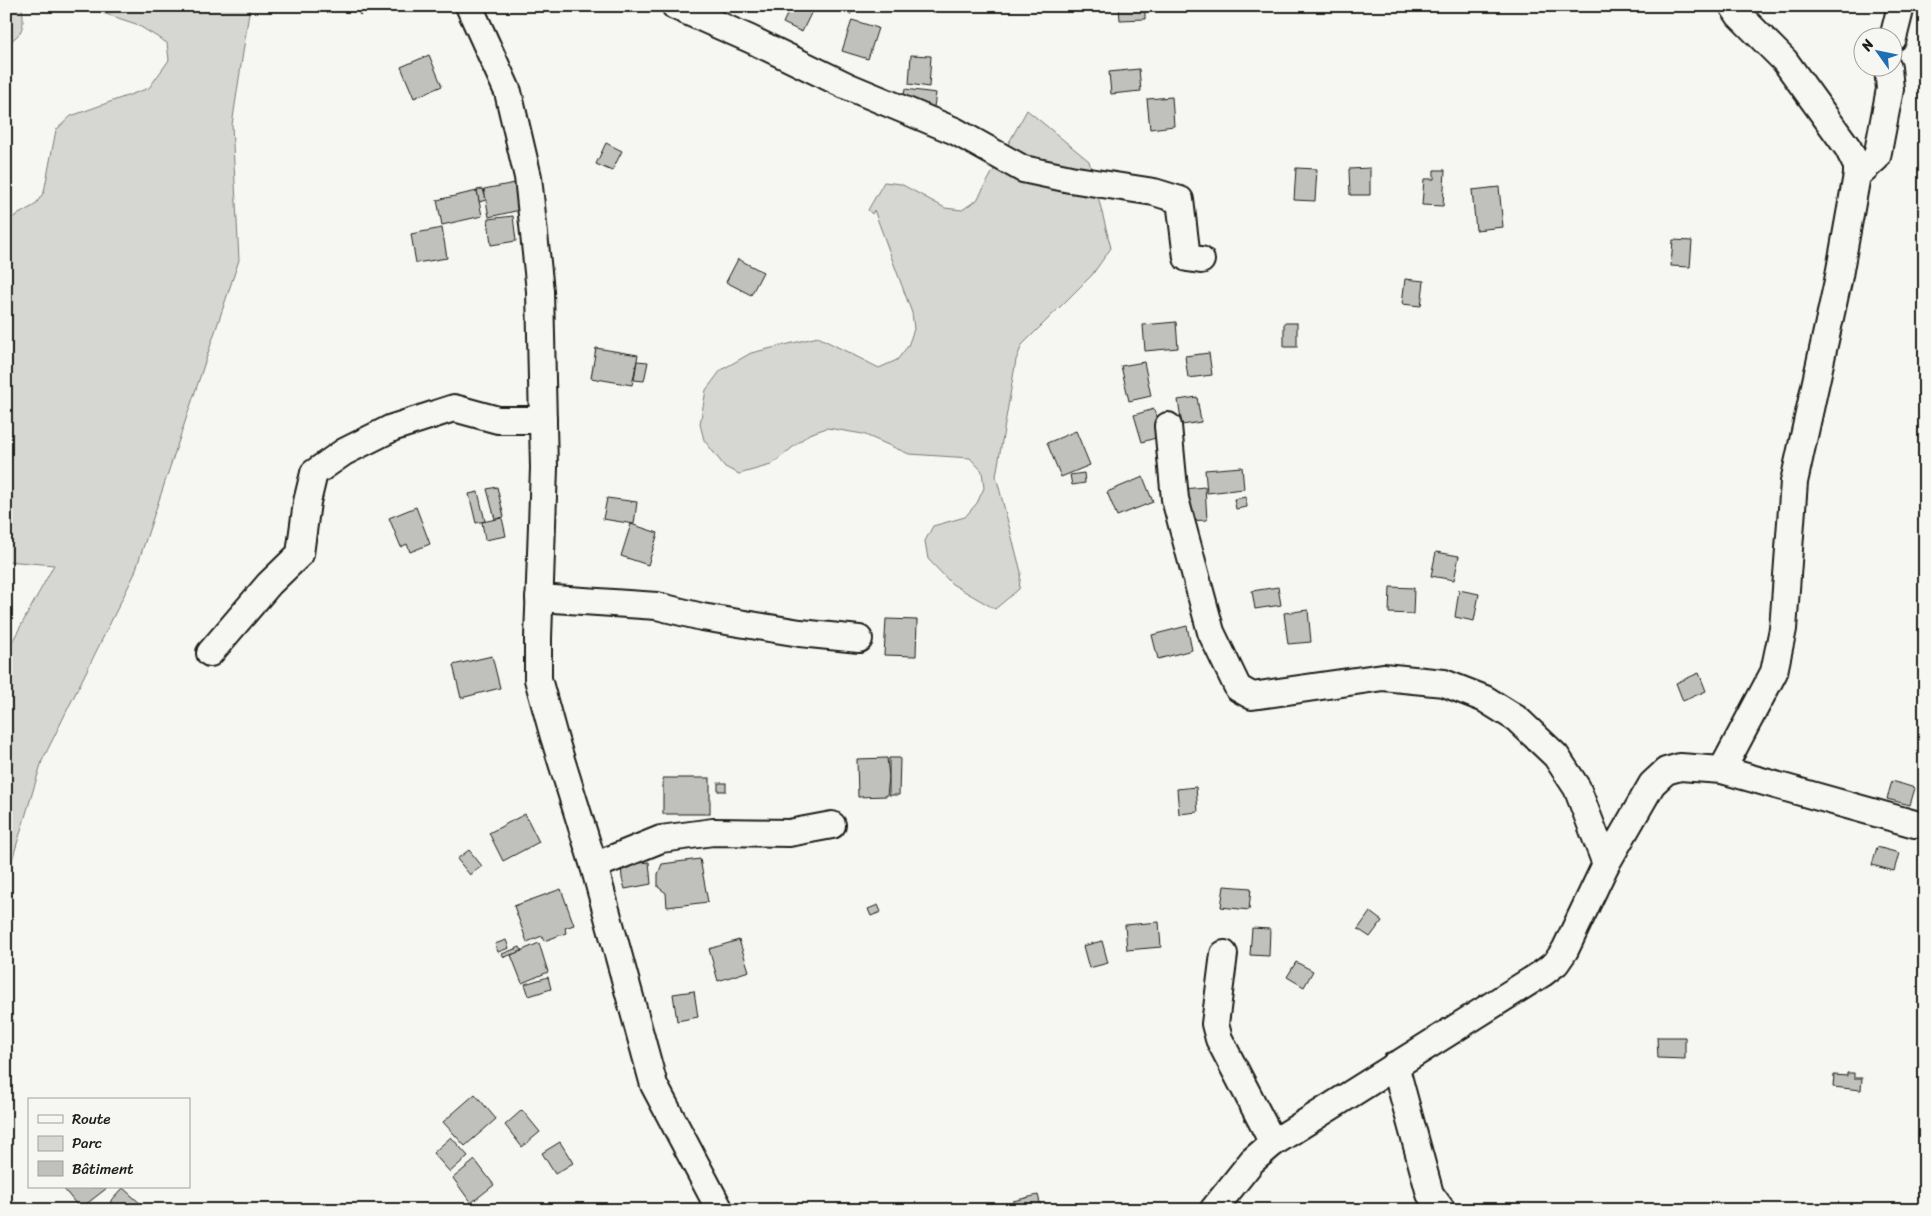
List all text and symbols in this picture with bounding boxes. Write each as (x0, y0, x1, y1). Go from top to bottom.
north arrow (1854, 28, 1904, 78)
text: N (1854, 34, 1881, 57)
legend (28, 1098, 190, 1188)
text: Route (72, 1106, 111, 1132)
text: Parc (72, 1130, 102, 1156)
text: Bâtiment (72, 1156, 134, 1182)

